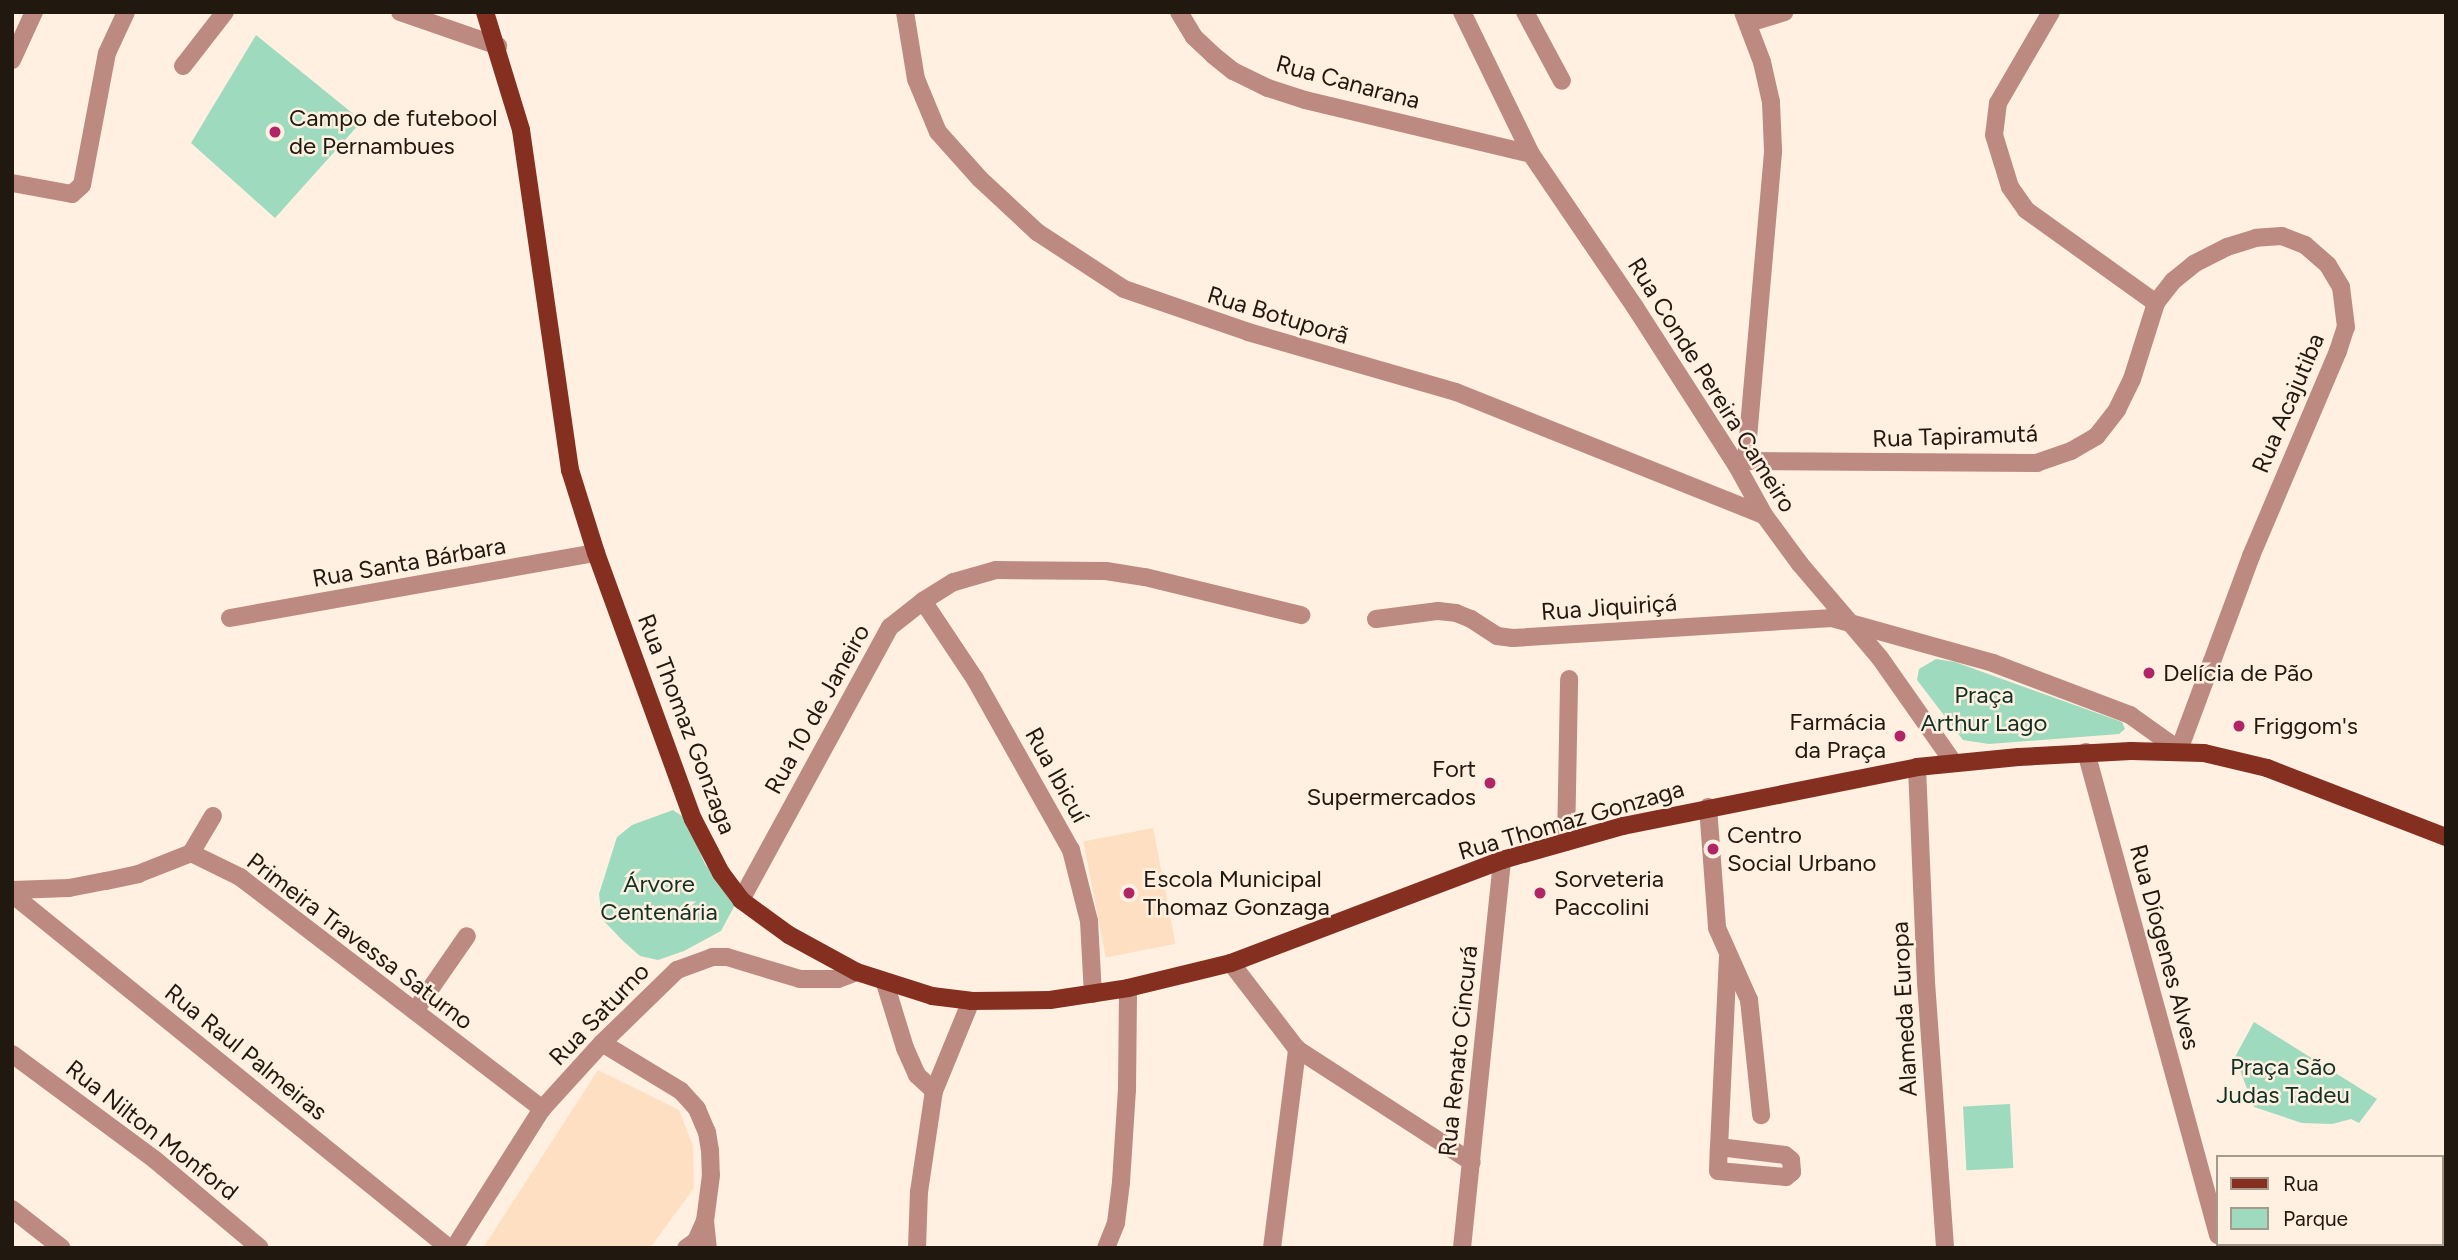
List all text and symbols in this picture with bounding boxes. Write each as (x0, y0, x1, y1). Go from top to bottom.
street label: Rua Canarana (1273, 49, 1423, 115)
place label: Campo de futebool de Pernambues (289, 104, 498, 160)
marker: Campo de futebool de Pernambues (267, 124, 283, 140)
street label: Rua Conde Pereira Cameiro (1622, 252, 1802, 518)
street label: Rua Botuporã (1204, 280, 1352, 350)
street label: Rua Acajutiba (2246, 329, 2330, 477)
street label: Rua Tapiramutá (1872, 419, 2038, 453)
street label: Rua Santa Bárbara (310, 531, 508, 593)
street label: Rua Jiquiriçá (1540, 588, 1678, 626)
street label: Rua Thomaz Gonzaga (632, 610, 742, 838)
street label: Rua 10 de Janeiro (758, 619, 876, 799)
place label: Delícia de Pão (2163, 659, 2313, 687)
marker: Delícia de Pão (2141, 665, 2157, 681)
park label: Praça Arthur Lago (1921, 681, 2047, 737)
place label: Farmácia da Praça (1789, 708, 1886, 764)
place label: Friggom's (2253, 712, 2358, 740)
marker: Friggom's (2231, 718, 2247, 734)
street label: Rua Ibicuí (1019, 722, 1095, 828)
marker: Farmácia da Praça (1892, 728, 1908, 744)
place label: Fort Supermercados (1306, 755, 1476, 811)
street label: Rua Thomaz Gonzaga (1455, 774, 1687, 866)
marker: Fort Supermercados (1482, 775, 1498, 791)
place label: Centro Social Urbano (1727, 821, 1876, 877)
marker: Centro Social Urbano (1705, 841, 1721, 857)
street label: Rua Díogenes Alves (2124, 841, 2206, 1053)
street label: Primeira Travessa Saturno (241, 846, 479, 1036)
place label: Escola Municipal Thomaz Gonzaga (1143, 865, 1330, 921)
place label: Sorveteria Paccolini (1554, 865, 1664, 921)
park label: Árvore Centenária (600, 870, 718, 926)
marker: Escola Municipal Thomaz Gonzaga (1121, 885, 1137, 901)
marker: Sorveteria Paccolini (1532, 885, 1548, 901)
street label: Alameda Europa (1885, 921, 1923, 1097)
street label: Rua Renato Cincurá (1433, 944, 1483, 1158)
street label: Rua Saturno (543, 957, 655, 1071)
street label: Rua Raul Palmeiras (159, 978, 333, 1126)
park label: Praça São Judas Tadeu (2216, 1053, 2350, 1109)
street label: Rua Nilton Monford (60, 1054, 244, 1206)
legend (2216, 1155, 2444, 1246)
text: Rua (2283, 1171, 2319, 1196)
text: Parque (2283, 1206, 2348, 1231)

